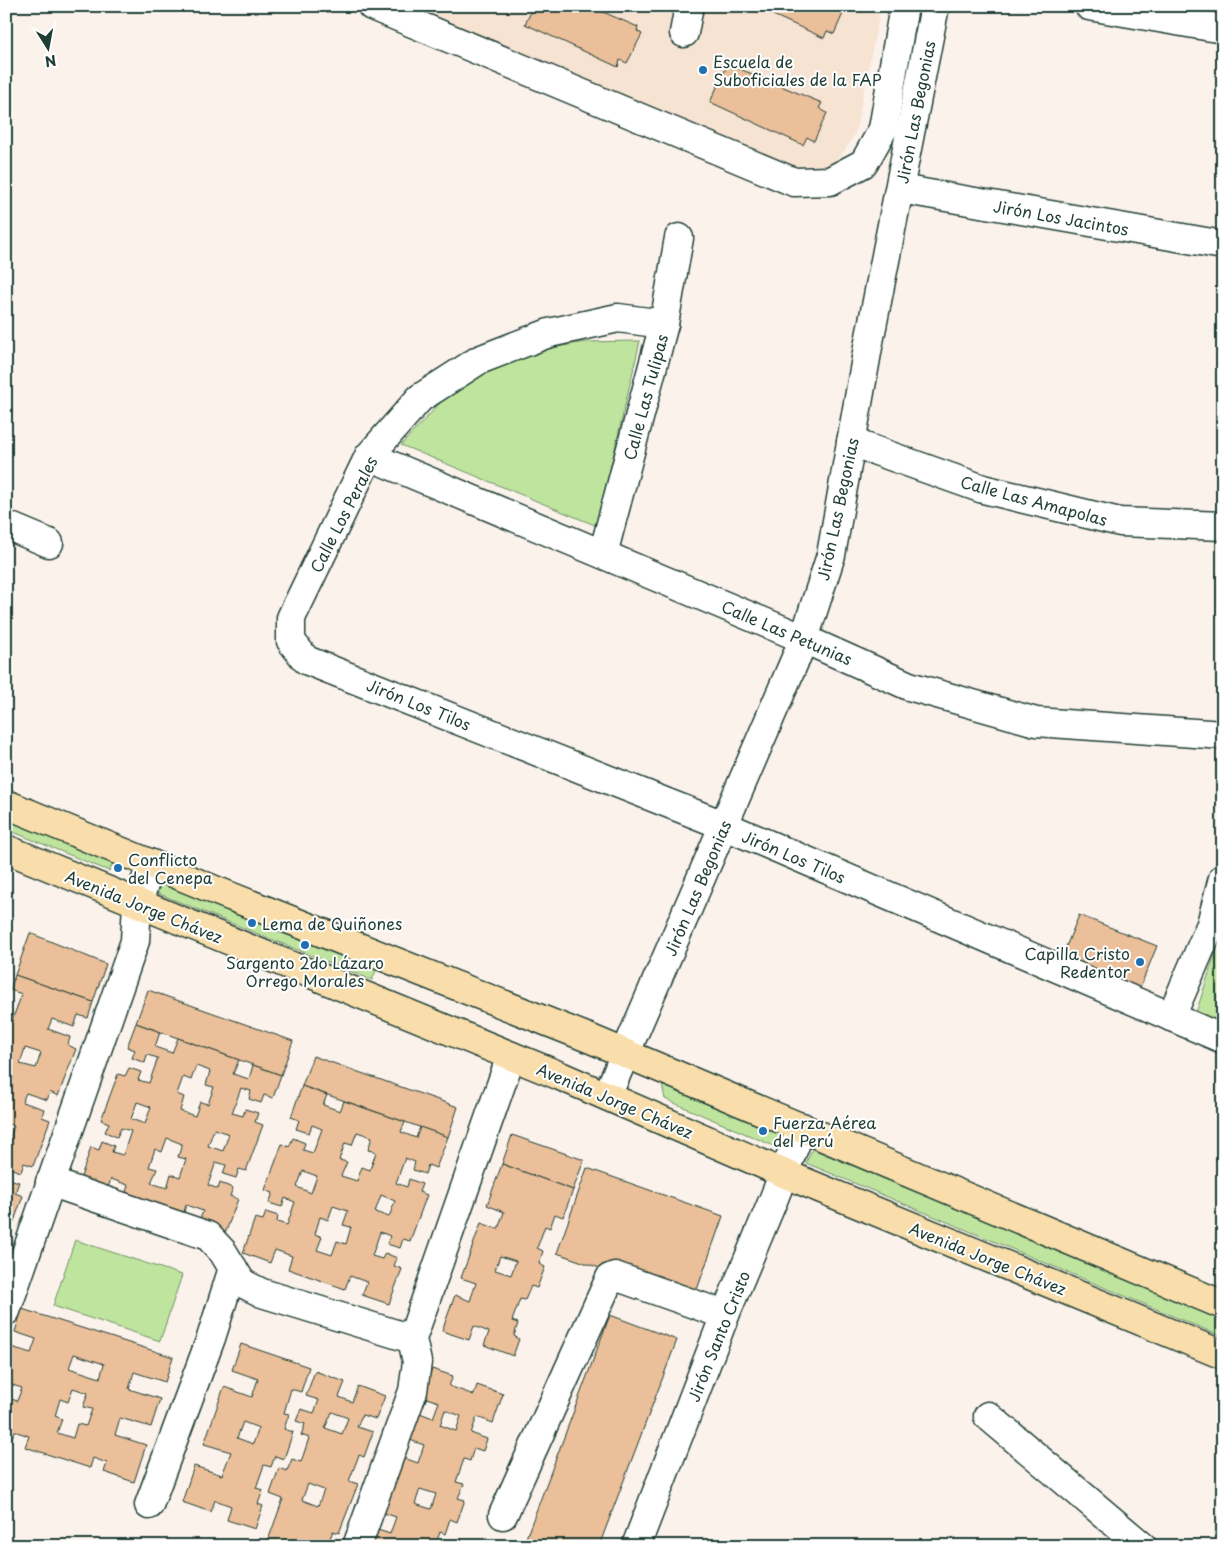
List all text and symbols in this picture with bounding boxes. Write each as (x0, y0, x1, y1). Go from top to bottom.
north arrow (22, 22, 72, 72)
street label: Jirón Las Begonias (889, 38, 941, 186)
place label: Escuela de Suboficiales de la FAP (713, 49, 882, 91)
text: N (43, 50, 58, 73)
marker: Escuela de Suboficiales de la FAP (697, 64, 709, 76)
street label: Jirón Los Jacintos (992, 193, 1130, 241)
street label: Calle Las Tulipas (617, 331, 673, 463)
street label: Jirón Las Begonias (810, 435, 864, 583)
street label: Calle Los Perales (303, 452, 383, 576)
street label: Calle Las Amapolas (958, 469, 1110, 531)
street label: Calle Las Petunias (718, 594, 856, 670)
street label: Jirón Los Tilos (363, 672, 475, 736)
street label: Jirón Las Begonias (658, 816, 736, 960)
street label: Jirón Los Tilos (739, 823, 849, 889)
place label: Conflicto del Cenepa (128, 847, 213, 889)
marker: Conflicto del Cenepa (112, 862, 124, 874)
street label: Avenida Jorge Chávez (62, 863, 227, 949)
place label: Lema de Quiñones (262, 911, 402, 935)
marker: Lema de Quiñones (246, 917, 258, 929)
marker: Sargento 2do Lázaro Orrego Morales (299, 939, 311, 951)
place label: Capilla Cristo Redentor (1025, 941, 1131, 983)
place label: Sargento 2do Lázaro Orrego Morales (226, 950, 384, 992)
marker: Capilla Cristo Redentor (1134, 956, 1146, 968)
street label: Avenida Jorge Chávez (533, 1056, 697, 1144)
place label: Fuerza Aérea del Perú (773, 1110, 876, 1152)
marker: Fuerza Aérea del Perú (757, 1125, 769, 1137)
street label: Avenida Jorge Chávez (906, 1215, 1071, 1301)
street label: Jirón Santo Cristo (681, 1267, 755, 1405)

